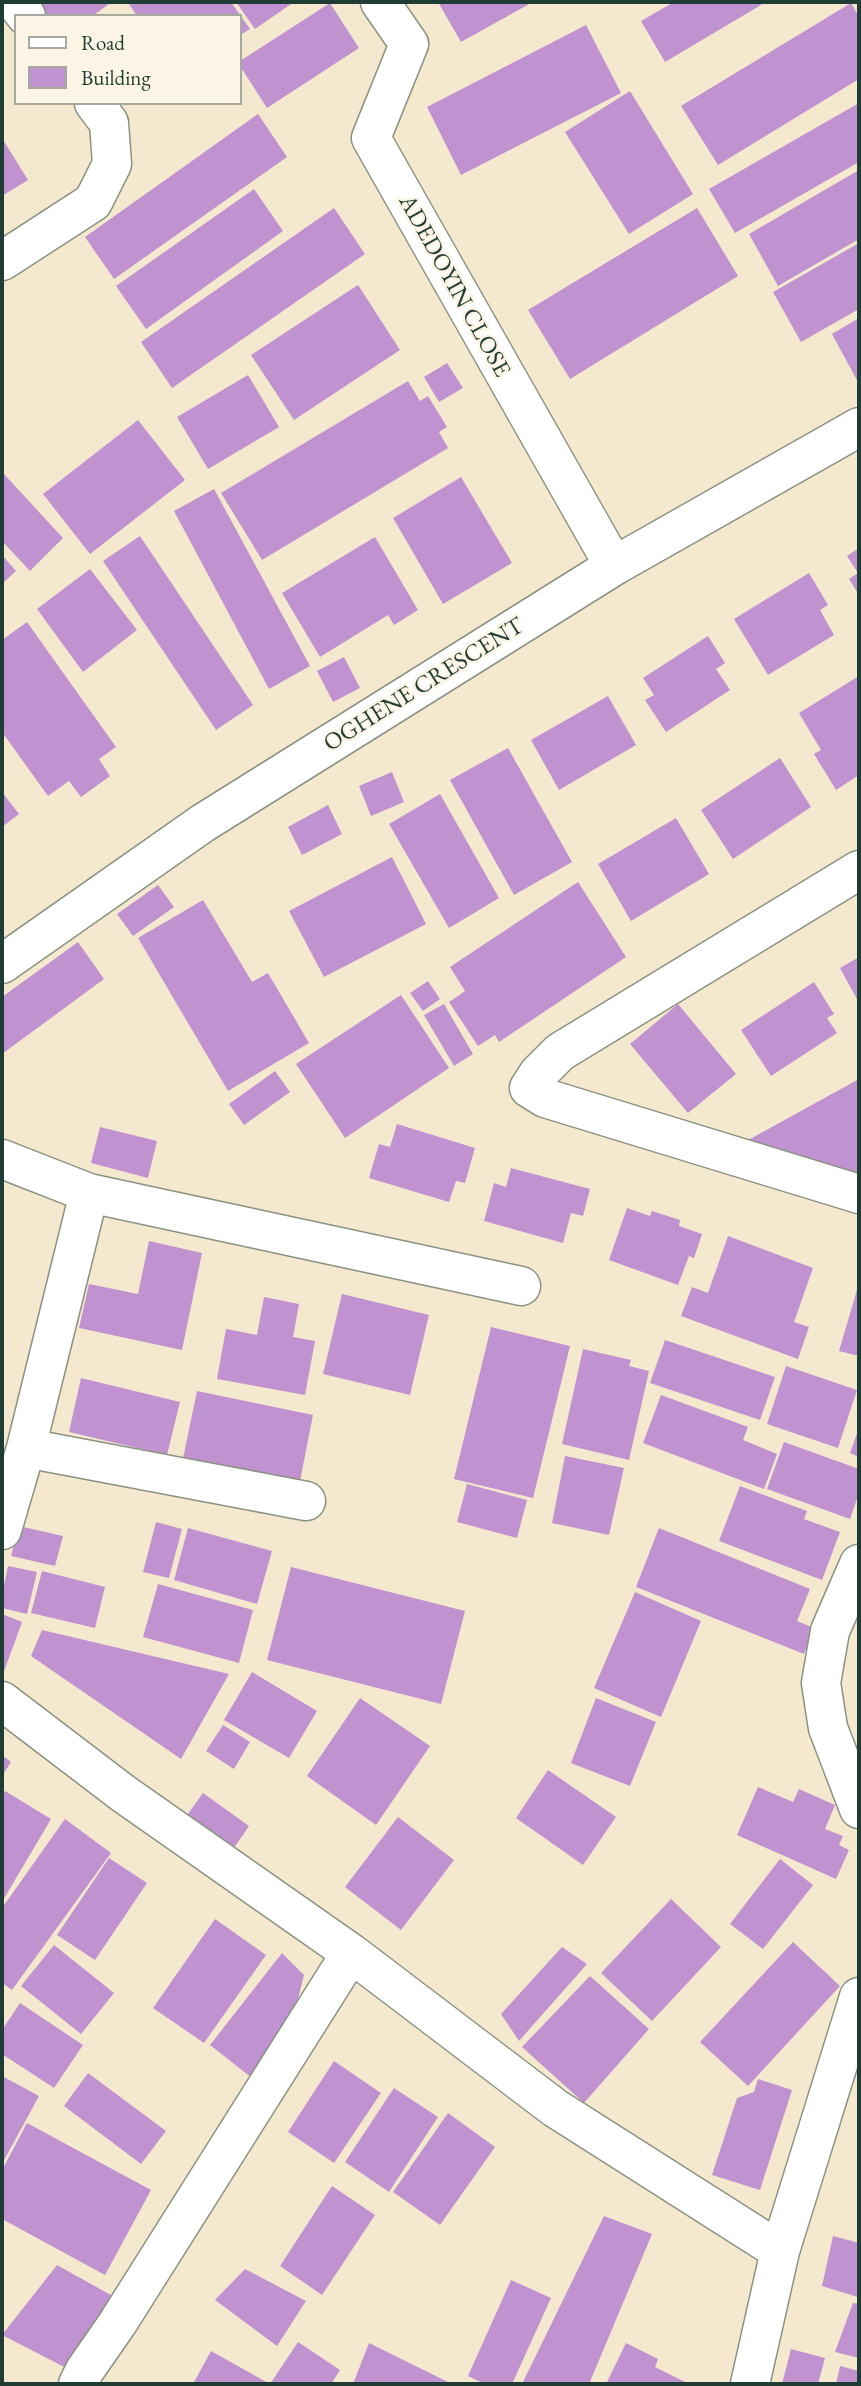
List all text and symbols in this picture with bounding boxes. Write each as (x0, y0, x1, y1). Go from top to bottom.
legend (14, 14, 242, 105)
text: Road (81, 29, 125, 56)
text: Building (81, 64, 151, 91)
street label: ADEDOYIN CLOSE (392, 190, 516, 382)
street label: OGHENE CRESCENT (319, 612, 529, 758)

